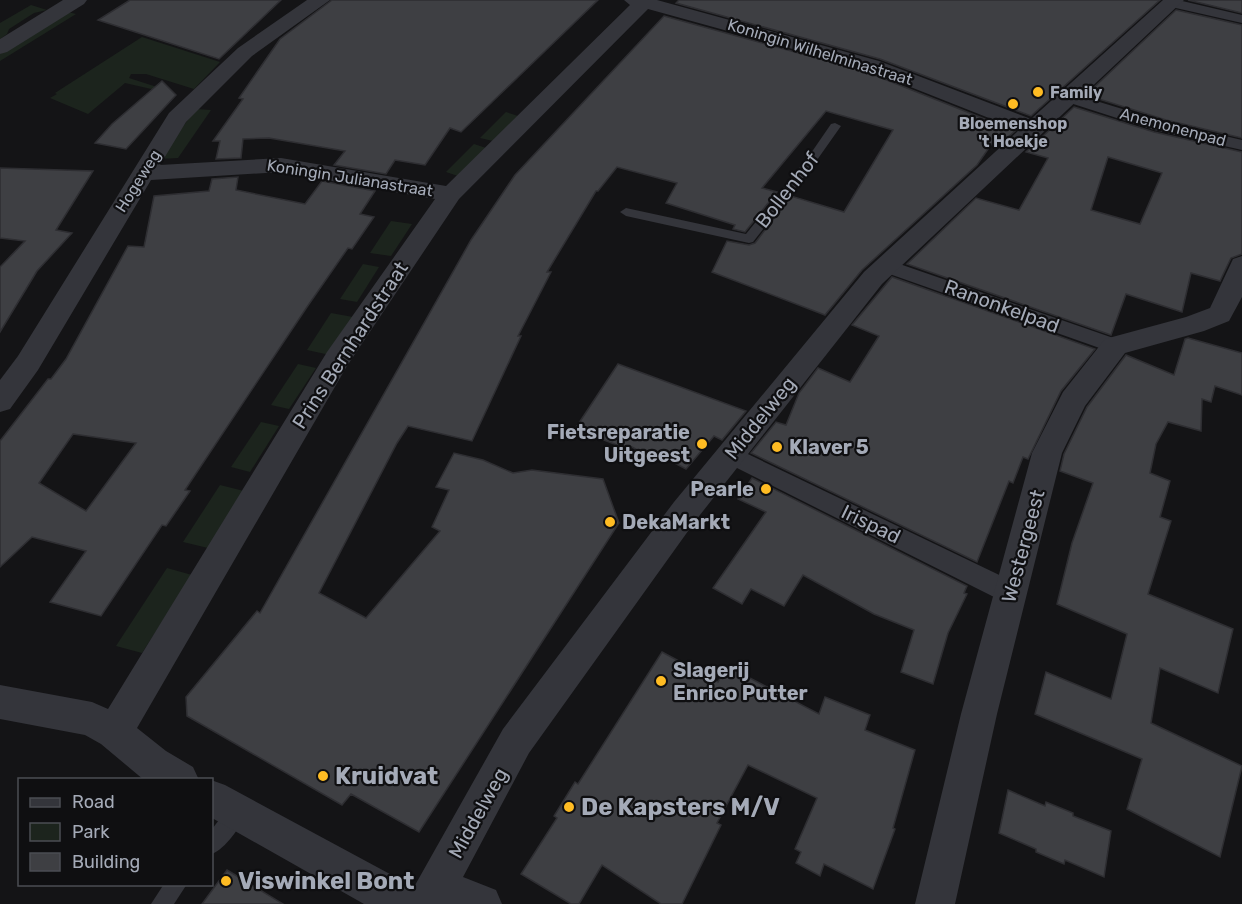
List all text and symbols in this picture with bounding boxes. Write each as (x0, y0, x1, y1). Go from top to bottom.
street label: Koningin Wilhelminastraat (725, 15, 915, 89)
place label: Family (1050, 83, 1103, 102)
marker: Family (1031, 85, 1045, 99)
marker: Bloemenshop 't Hoekje (1006, 97, 1020, 111)
street label: Anemonenpad (1118, 104, 1228, 150)
place label: Bloemenshop 't Hoekje (959, 114, 1067, 151)
street label: Hogeweg (111, 146, 165, 216)
street label: Bollenhof (750, 147, 824, 233)
street label: Koningin Julianastraat (266, 156, 434, 200)
street label: Prins Bernhardstraat (287, 257, 413, 433)
street label: Ranonkelpad (941, 274, 1063, 338)
street label: Middelweg (719, 372, 801, 464)
place label: Fietsreparatie Uitgeest (547, 420, 690, 467)
place label: Klaver 5 (789, 435, 869, 459)
marker: Fietsreparatie Uitgeest (695, 437, 709, 451)
marker: Klaver 5 (770, 440, 784, 454)
place label: Pearle (690, 477, 754, 501)
marker: Pearle (759, 482, 773, 496)
street label: Westergeest (996, 487, 1050, 605)
street label: Irispad (837, 499, 905, 549)
place label: DekaMarkt (622, 510, 730, 534)
marker: DekaMarkt (603, 515, 617, 529)
place label: Slagerij Enrico Putter (673, 658, 808, 705)
marker: Slagerij Enrico Putter (654, 674, 668, 688)
place label: Kruidvat (335, 762, 438, 790)
street label: Middelweg (443, 764, 513, 862)
marker: Kruidvat (316, 769, 330, 783)
legend (18, 778, 213, 886)
text: Road (72, 791, 115, 813)
place label: De Kapsters M/V (581, 793, 780, 821)
marker: De Kapsters M/V (562, 800, 576, 814)
text: Park (72, 821, 110, 843)
text: Building (72, 851, 140, 873)
place label: Viswinkel Bont (238, 867, 414, 895)
marker: Viswinkel Bont (219, 874, 233, 888)

